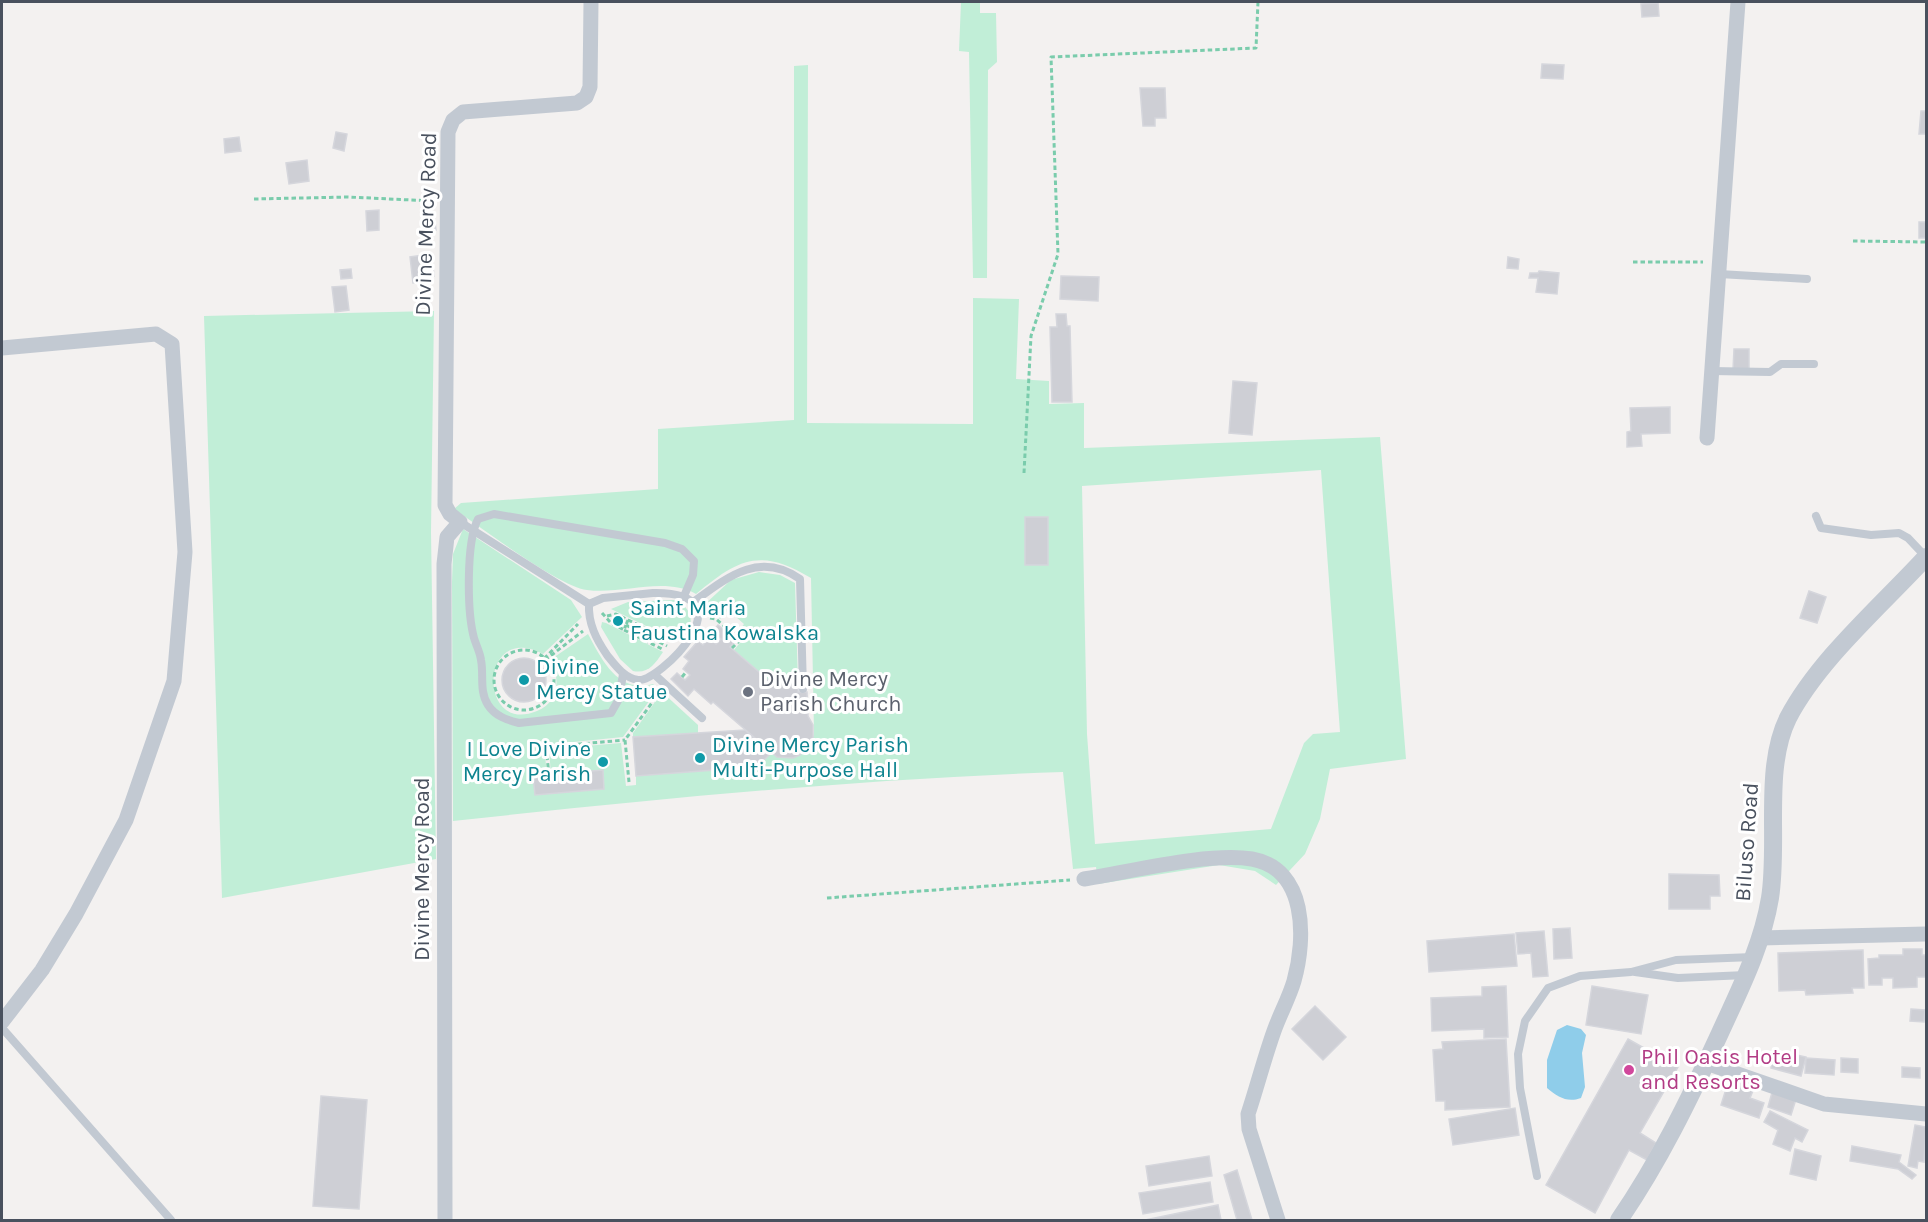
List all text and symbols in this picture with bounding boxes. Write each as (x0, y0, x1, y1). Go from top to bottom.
street label: Divine Mercy Road (410, 132, 442, 316)
place label: Saint Maria Faustina Kowalska (630, 595, 819, 646)
marker: Saint Maria Faustina Kowalska (611, 614, 625, 628)
place label: Divine Mercy Statue (536, 654, 667, 705)
place label: Divine Mercy Parish Church (760, 666, 902, 717)
marker: Divine Mercy Statue (517, 673, 531, 687)
marker: Divine Mercy Parish Church (741, 685, 755, 699)
place label: Divine Mercy Parish Multi-Purpose Hall (712, 732, 909, 783)
place label: I Love Divine Mercy Parish (463, 736, 591, 787)
marker: Divine Mercy Parish Multi-Purpose Hall (693, 751, 707, 765)
marker: I Love Divine Mercy Parish (596, 755, 610, 769)
street label: Divine Mercy Road (409, 777, 435, 961)
street label: Biluso Road (1730, 782, 1764, 902)
place label: Phil Oasis Hotel and Resorts (1641, 1044, 1798, 1095)
marker: Phil Oasis Hotel and Resorts (1622, 1063, 1636, 1077)

